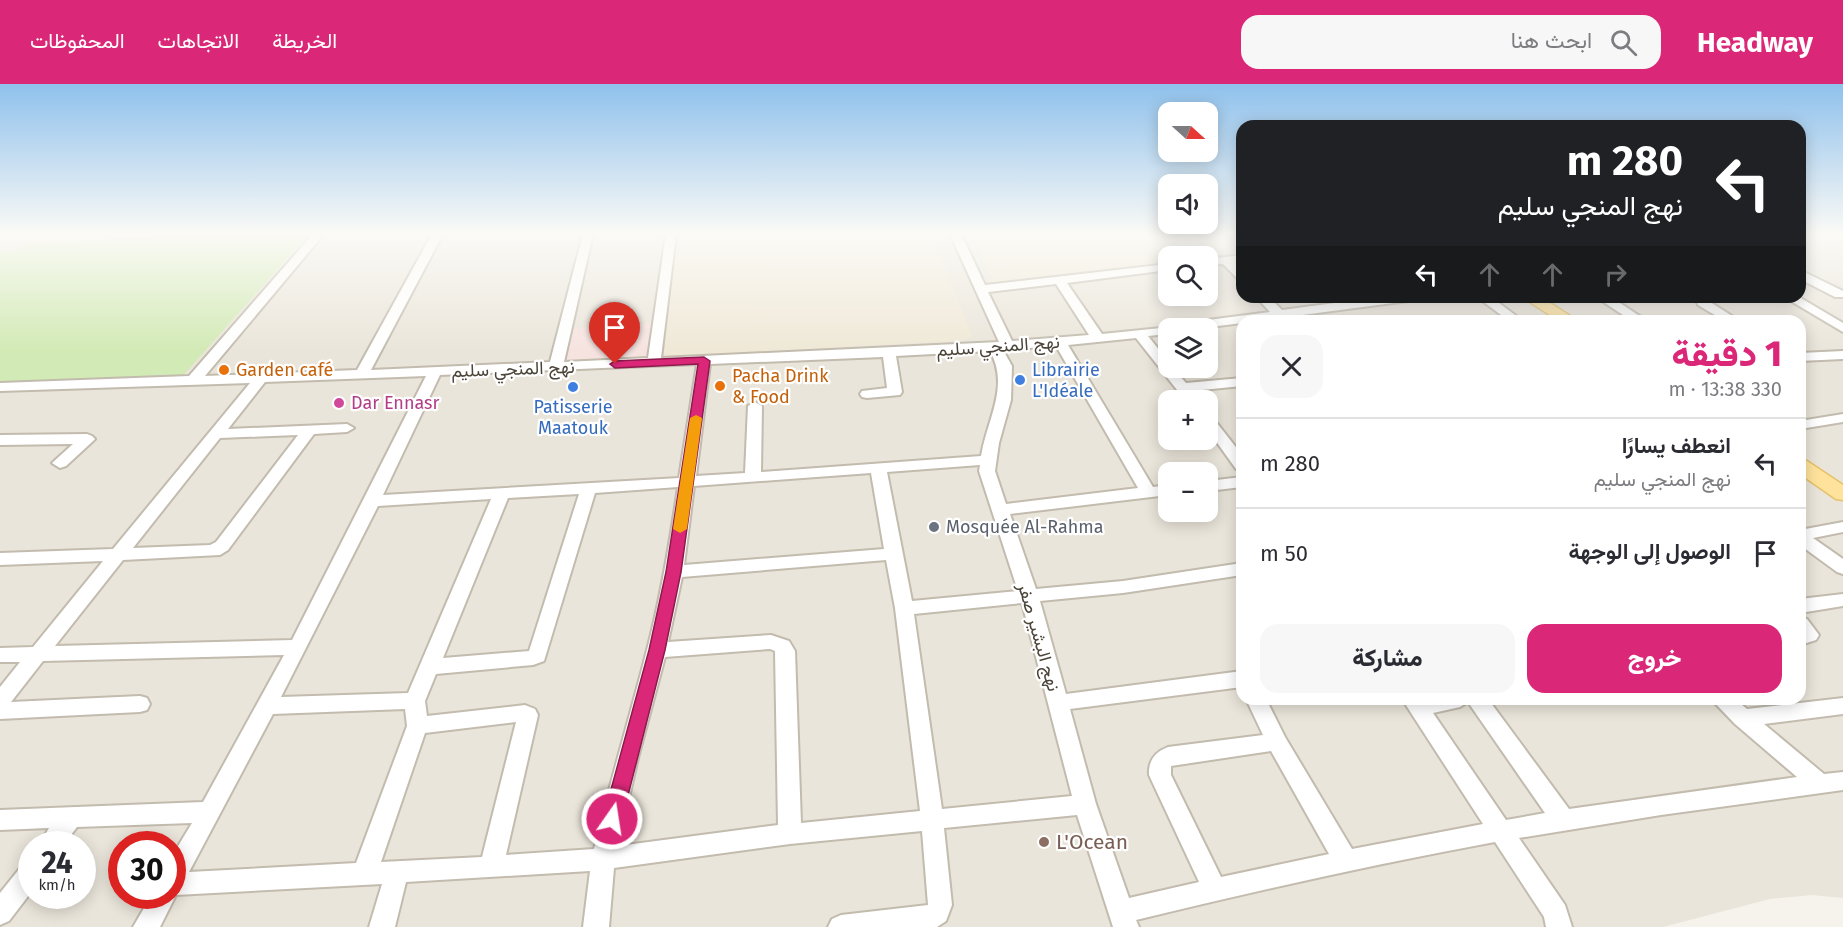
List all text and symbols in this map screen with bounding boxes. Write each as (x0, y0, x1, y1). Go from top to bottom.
search box (1241, 15, 1661, 69)
icon: search (1607, 26, 1640, 59)
text: Headway (1697, 26, 1813, 59)
text: ابحث هنا (1511, 27, 1592, 54)
text: المحفوظات (30, 28, 125, 54)
text: الاتجاهات (158, 28, 239, 54)
text: الخريطة (272, 28, 337, 54)
north arrow (1158, 102, 1218, 162)
map controls (1158, 102, 1218, 522)
text: 280 m (1567, 136, 1683, 186)
icon: left (1704, 144, 1782, 222)
button: sound (1158, 174, 1218, 234)
text: نهج المنجي سليم (1498, 190, 1683, 222)
button: search (1158, 246, 1218, 306)
icon: left (1410, 258, 1443, 291)
icon: ahead (1473, 258, 1506, 291)
icon: ahead (1536, 258, 1569, 291)
icon: right (1599, 258, 1632, 291)
pin (589, 302, 640, 364)
icon: arrive (598, 311, 631, 344)
button: layers (1158, 318, 1218, 378)
street label: نهج المنجي سليم (936, 331, 1061, 365)
text: 1 دقيقة (1672, 332, 1782, 376)
button: close (1260, 335, 1323, 398)
street label: نهج المنجي سليم (451, 356, 575, 386)
place label: Garden café (236, 359, 333, 381)
place label: Librairie L'Idéale (1032, 359, 1100, 402)
marker: Garden café (217, 363, 231, 377)
place label: Pacha Drink & Food (732, 365, 829, 408)
marker: Librairie L'Idéale (1013, 373, 1027, 387)
text: 330 m · 13:38 (1668, 377, 1782, 401)
marker: Pacha Drink & Food (713, 379, 727, 393)
marker: Patisserie Maatouk (566, 380, 580, 394)
button: + (1158, 390, 1218, 450)
place label: Dar Ennasr (351, 392, 439, 414)
marker: Dar Ennasr (332, 396, 346, 410)
place label: Patisserie Maatouk (533, 396, 613, 439)
text: انعطف يسارًا (1622, 432, 1731, 459)
icon: left (1749, 447, 1782, 480)
text: 280 m (1260, 450, 1320, 477)
button: − (1158, 462, 1218, 522)
text: نهج المنجي سليم (1594, 467, 1731, 491)
place label: Mosquée Al-Rahma (946, 516, 1103, 538)
marker: Mosquée Al-Rahma (927, 520, 941, 534)
icon: arrive (1749, 537, 1782, 570)
text: الوصول إلى الوجهة (1568, 538, 1731, 565)
text: 50 m (1260, 540, 1308, 567)
street label: نهج البشير صفر (1012, 579, 1065, 694)
button: مشاركة (1260, 624, 1515, 693)
button: خروج (1527, 624, 1782, 693)
position arrow (580, 787, 644, 851)
place label: L'Ocean (1056, 829, 1128, 855)
speed limit sign: 30 (108, 831, 186, 909)
marker: L'Ocean (1037, 835, 1051, 849)
text: 24 (41, 845, 73, 881)
text: km/h (38, 876, 76, 894)

